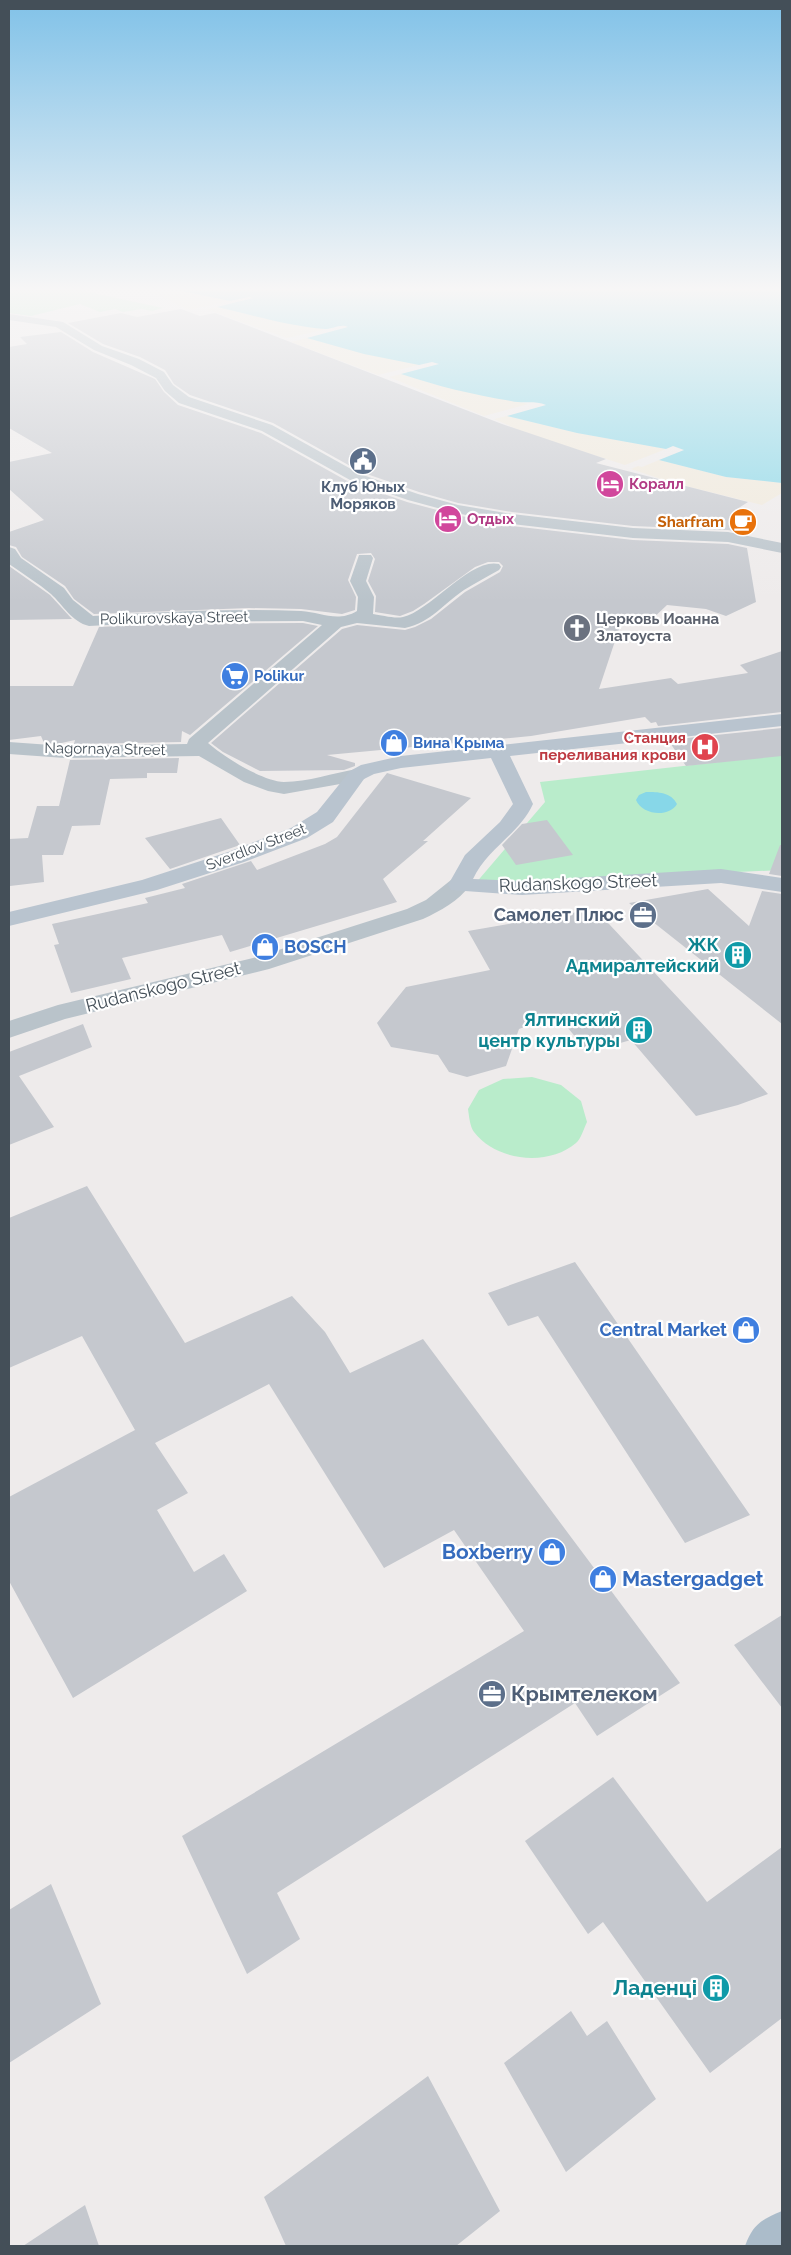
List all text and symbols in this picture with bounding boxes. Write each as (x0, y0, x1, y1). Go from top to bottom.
public building icon: Клуб Юных Моряков (348, 446, 378, 476)
hotel icon: Коралл (595, 469, 625, 499)
place label: Коралл (629, 475, 684, 493)
place label: Клуб Юных Моряков (321, 478, 405, 513)
hotel icon: Отдых (433, 504, 463, 534)
cafe icon: Sharfram (728, 507, 758, 537)
place label: Отдых (467, 510, 514, 528)
place label: Sharfram (657, 513, 724, 531)
street label: Polikurovskaya Street (100, 608, 248, 628)
place label: Церковь Иоанна Златоуста (596, 610, 719, 645)
church icon: Церковь Иоанна Златоуста (562, 613, 592, 643)
supermarket icon: Polikur (220, 661, 250, 691)
place label: Polikur (254, 667, 304, 685)
shop icon: Вина Крыма (379, 728, 409, 758)
place label: Станция переливания крови (539, 729, 686, 764)
hospital icon: Станция переливания крови (690, 732, 720, 762)
place label: Вина Крыма (413, 734, 505, 752)
street label: Nagornaya Street (44, 739, 166, 759)
street label: Sverdlov Street (204, 820, 308, 874)
street label: Rudanskogo Street (498, 869, 658, 896)
office icon: Самолет Плюс (628, 900, 658, 930)
place label: Самолет Плюс (494, 904, 624, 925)
shop icon: BOSCH (250, 932, 280, 962)
place label: ЖК Адмиралтейский (566, 934, 720, 976)
place label: BOSCH (284, 936, 347, 957)
building icon: ЖК Адмиралтейский (723, 940, 753, 970)
street label: Rudanskogo Street (83, 957, 242, 1016)
place label: Ялтинский центр культуры (478, 1009, 620, 1051)
building icon: Ялтинский центр культуры (624, 1015, 654, 1045)
shop icon: Central Market (731, 1315, 761, 1345)
place label: Central Market (599, 1319, 727, 1340)
shop icon: Boxberry (537, 1537, 567, 1567)
place label: Boxberry (442, 1539, 533, 1564)
shop icon: Mastergadget (588, 1564, 618, 1594)
place label: Mastergadget (622, 1566, 764, 1591)
office icon: Крымтелеком (477, 1679, 507, 1709)
place label: Крымтелеком (511, 1681, 658, 1706)
building icon: Ладенці (701, 1973, 731, 2003)
place label: Ладенці (613, 1975, 697, 2000)

